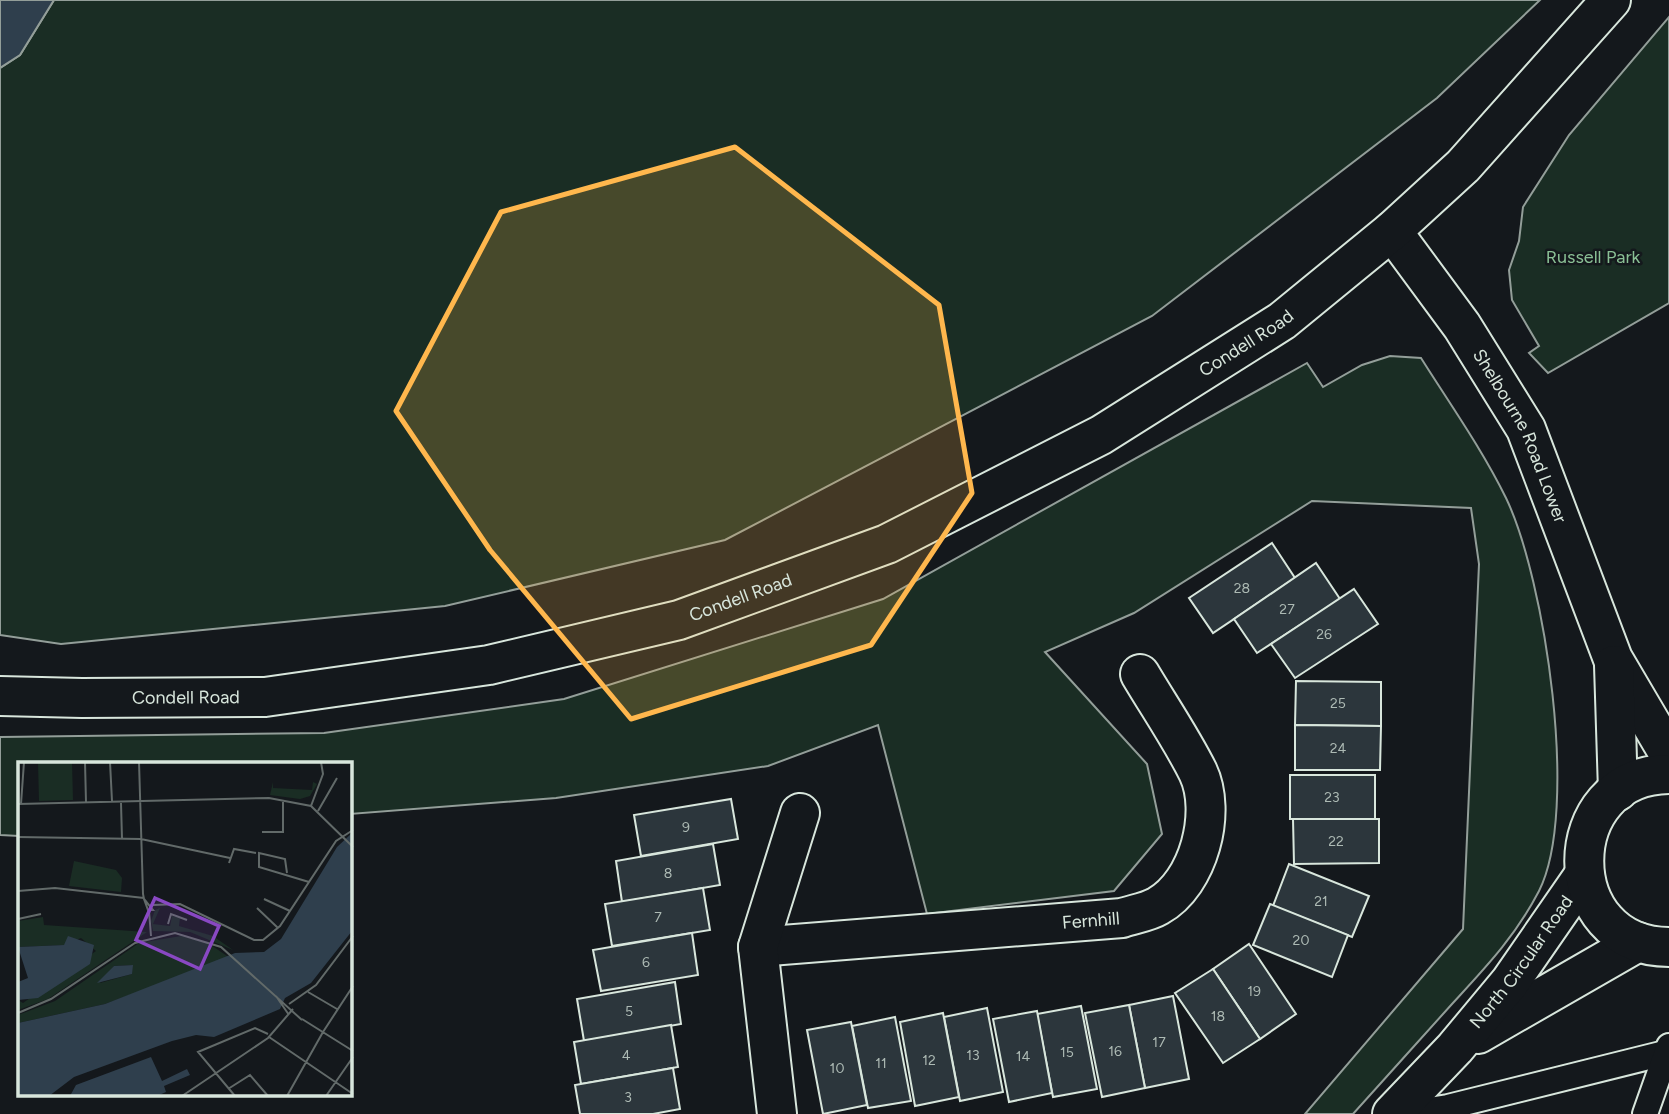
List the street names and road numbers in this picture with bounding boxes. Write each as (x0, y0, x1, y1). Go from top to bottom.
street label: Condell Road (1195, 305, 1298, 381)
street label: Shelbourne Road Lower (1468, 345, 1572, 526)
street label: Condell Road (686, 569, 795, 626)
street label: Condell Road (132, 686, 240, 709)
street label: North Circular Road (1465, 891, 1578, 1033)
street label: Fernhill (1061, 907, 1121, 934)

